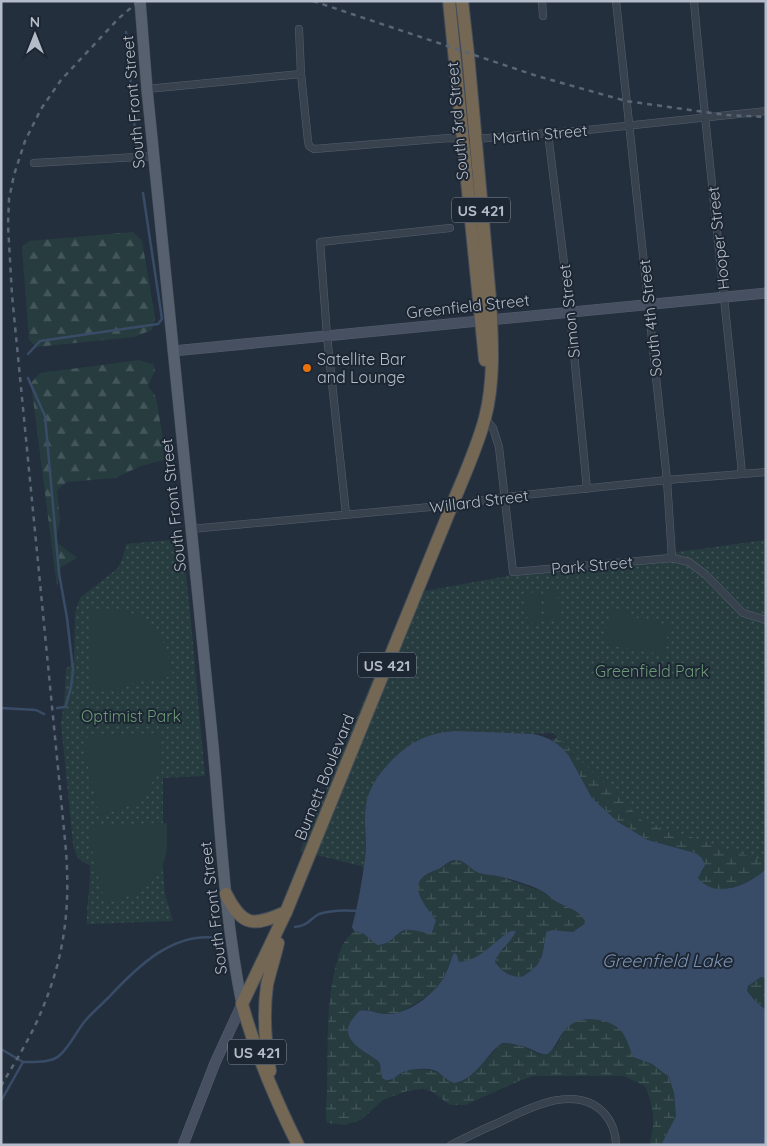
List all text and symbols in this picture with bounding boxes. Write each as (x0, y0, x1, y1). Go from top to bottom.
north arrow (10, 10, 60, 60)
text: N (30, 13, 40, 31)
street label: South Front Street (117, 34, 149, 170)
street label: South 3rd Street (442, 61, 472, 181)
street label: Martin Street (492, 120, 588, 148)
street label: Hooper Street (703, 185, 733, 291)
road number: US 421 (452, 198, 510, 222)
street label: South 4th Street (634, 258, 666, 378)
street label: Simon Street (554, 263, 584, 359)
street label: Greenfield Street (405, 290, 531, 322)
place label: Satellite Bar and Lounge (317, 349, 406, 387)
marker: Satellite Bar and Lounge (301, 362, 313, 374)
street label: South Front Street (156, 437, 190, 573)
street label: Willard Street (428, 485, 530, 517)
street label: Park Street (550, 551, 634, 579)
road number: US 421 (358, 652, 416, 678)
park label: Greenfield Park (595, 661, 709, 681)
park label: Optimist Park (81, 706, 181, 726)
street label: Burnett Boulevard (290, 711, 358, 843)
street label: South Front Street (195, 840, 231, 976)
water label: Greenfield Lake (602, 949, 733, 972)
road number: US 421 (228, 1040, 286, 1064)

